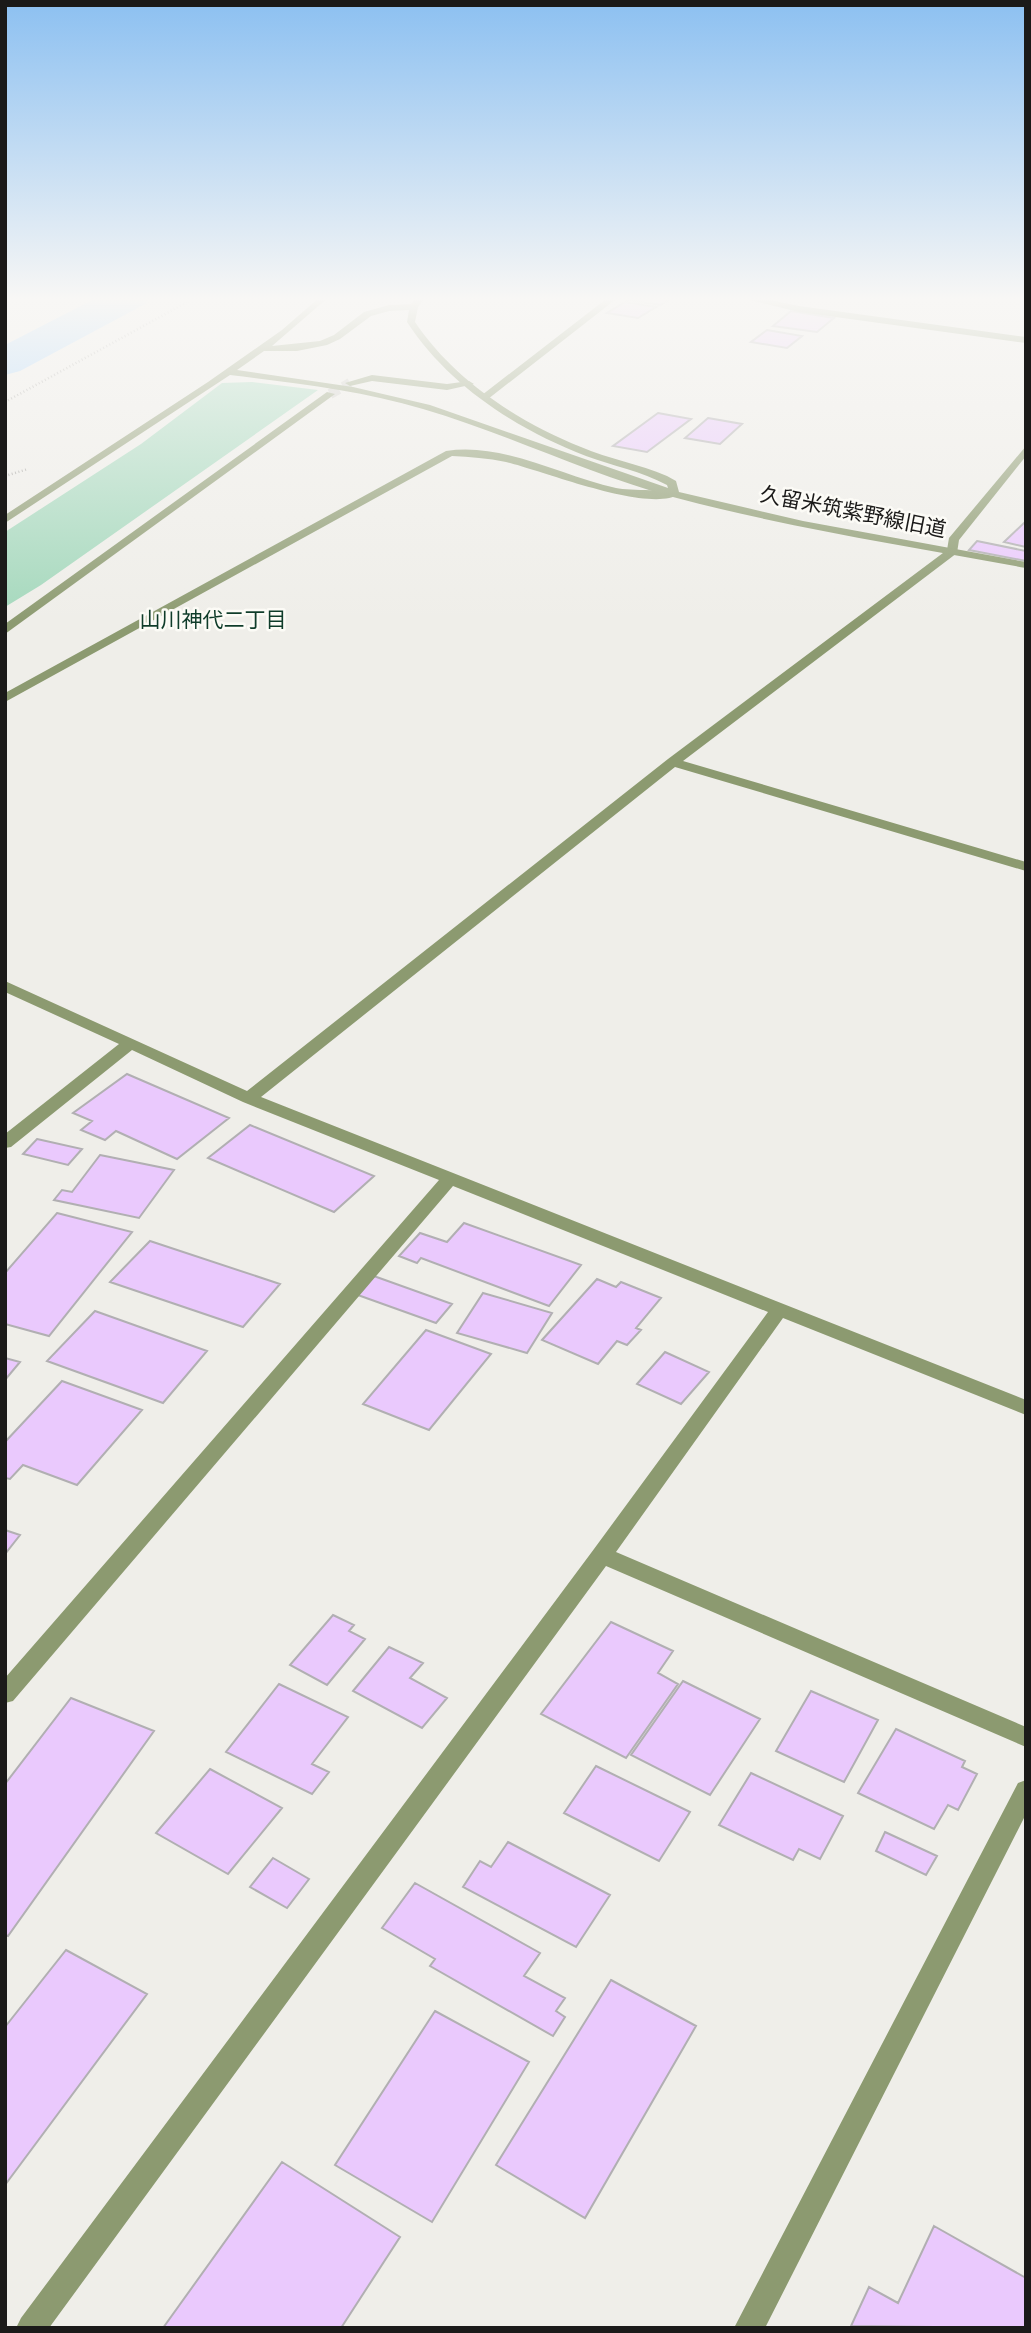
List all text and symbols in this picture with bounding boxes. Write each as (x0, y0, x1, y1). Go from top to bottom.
street label: 久留米筑紫野線旧道 (758, 481, 948, 541)
district label: 山川神代二丁目 (140, 607, 287, 631)

